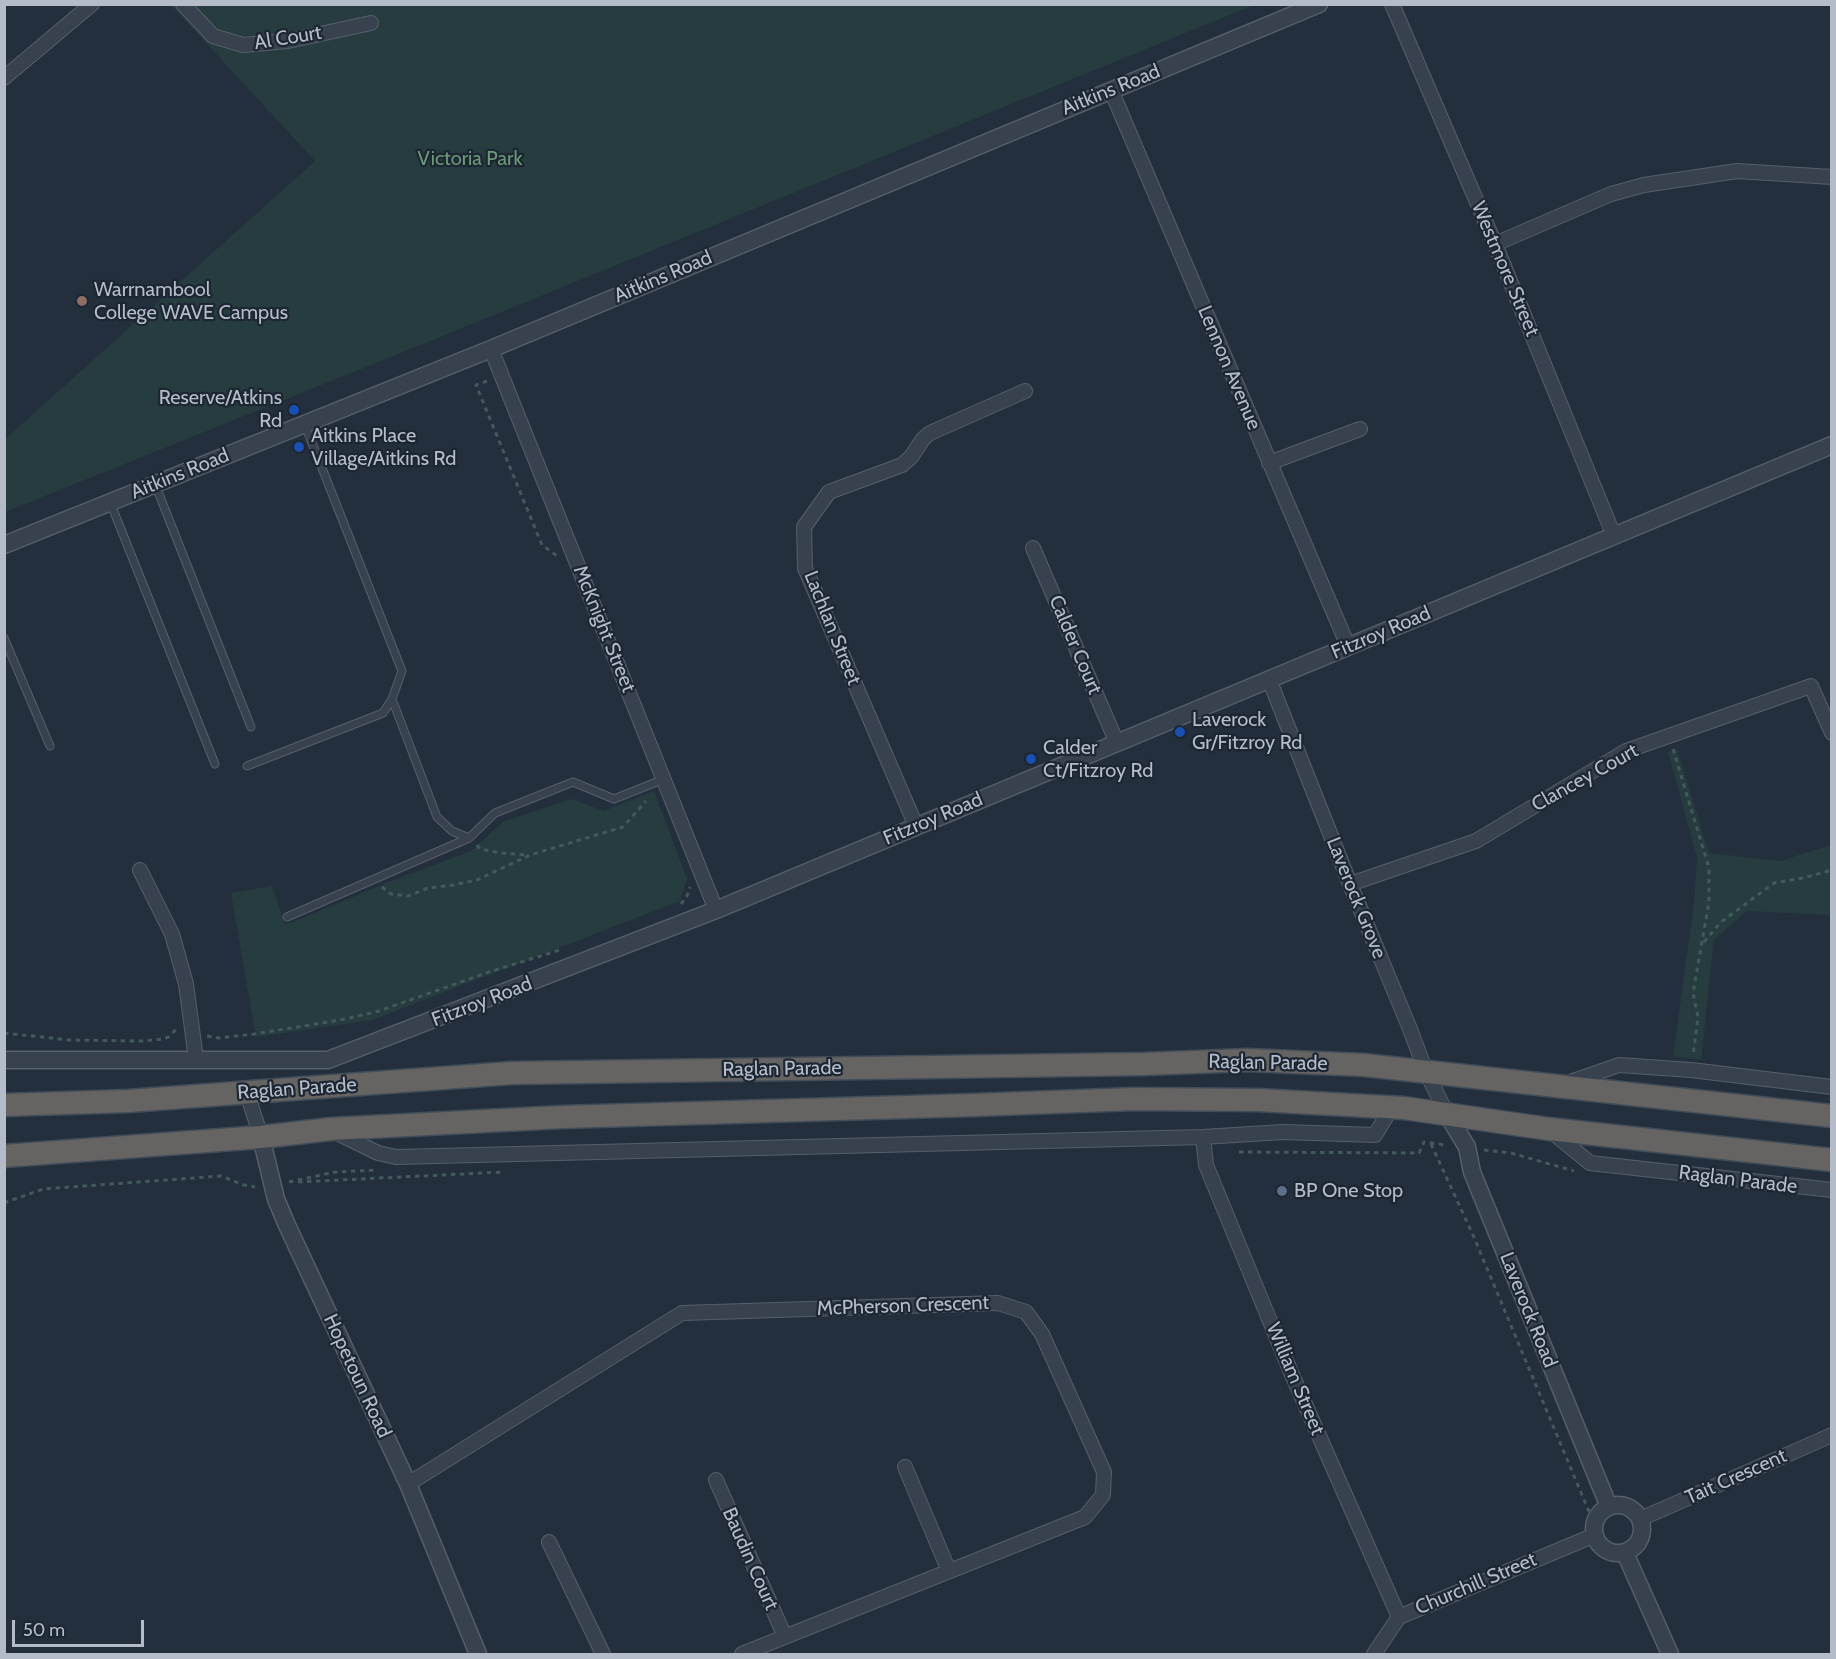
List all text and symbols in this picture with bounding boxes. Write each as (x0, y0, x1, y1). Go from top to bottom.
street label: Al Court (253, 21, 323, 55)
street label: Aitkins Road (1058, 59, 1164, 121)
park label: Victoria Park (418, 147, 522, 171)
street label: Westmore Street (1466, 198, 1544, 340)
street label: Aitkins Road (611, 246, 715, 308)
place label: Warrnambool College WAVE Campus (94, 278, 288, 325)
marker: Warrnambool College WAVE Campus (75, 294, 89, 308)
street label: Lennon Avenue (1192, 302, 1266, 434)
place label: Reserve/Atkins Rd (159, 386, 282, 433)
marker: Reserve/Atkins Rd (287, 403, 301, 417)
place label: Aitkins Place Village/Aitkins Rd (311, 424, 456, 471)
marker: Aitkins Place Village/Aitkins Rd (292, 440, 306, 454)
street label: Aitkins Road (127, 443, 233, 505)
street label: McKnight Street (568, 562, 640, 696)
street label: Lachlan Street (798, 567, 866, 689)
street label: Calder Court (1043, 592, 1107, 698)
street label: Fitzroy Road (1328, 601, 1434, 665)
place label: Laverock Gr/Fitzroy Rd (1192, 708, 1302, 755)
marker: Laverock Gr/Fitzroy Rd (1173, 725, 1187, 739)
place label: Calder Ct/Fitzroy Rd (1043, 736, 1153, 783)
street label: Clancey Court (1528, 739, 1642, 817)
marker: Calder Ct/Fitzroy Rd (1024, 752, 1038, 766)
street label: Fitzroy Road (880, 787, 986, 851)
street label: Laverock Grove (1321, 834, 1391, 962)
street label: Fitzroy Road (428, 972, 536, 1032)
street label: Raglan Parade (1208, 1050, 1328, 1076)
street label: Raglan Parade (722, 1056, 842, 1082)
street label: Raglan Parade (237, 1073, 357, 1105)
street label: Raglan Parade (1677, 1161, 1799, 1199)
place label: BP One Stop (1294, 1179, 1403, 1203)
marker: BP One Stop (1275, 1184, 1289, 1198)
street label: Laverock Road (1494, 1249, 1562, 1371)
street label: McPherson Crescent (816, 1291, 990, 1321)
street label: Hopetoun Road (318, 1310, 396, 1442)
street label: William Street (1261, 1319, 1329, 1439)
street label: Tait Crescent (1682, 1444, 1790, 1510)
street label: Baudin Court (717, 1504, 783, 1614)
street label: Churchill Street (1412, 1548, 1540, 1620)
scale bar (15, 1608, 147, 1646)
text: 50 m (23, 1619, 65, 1641)

